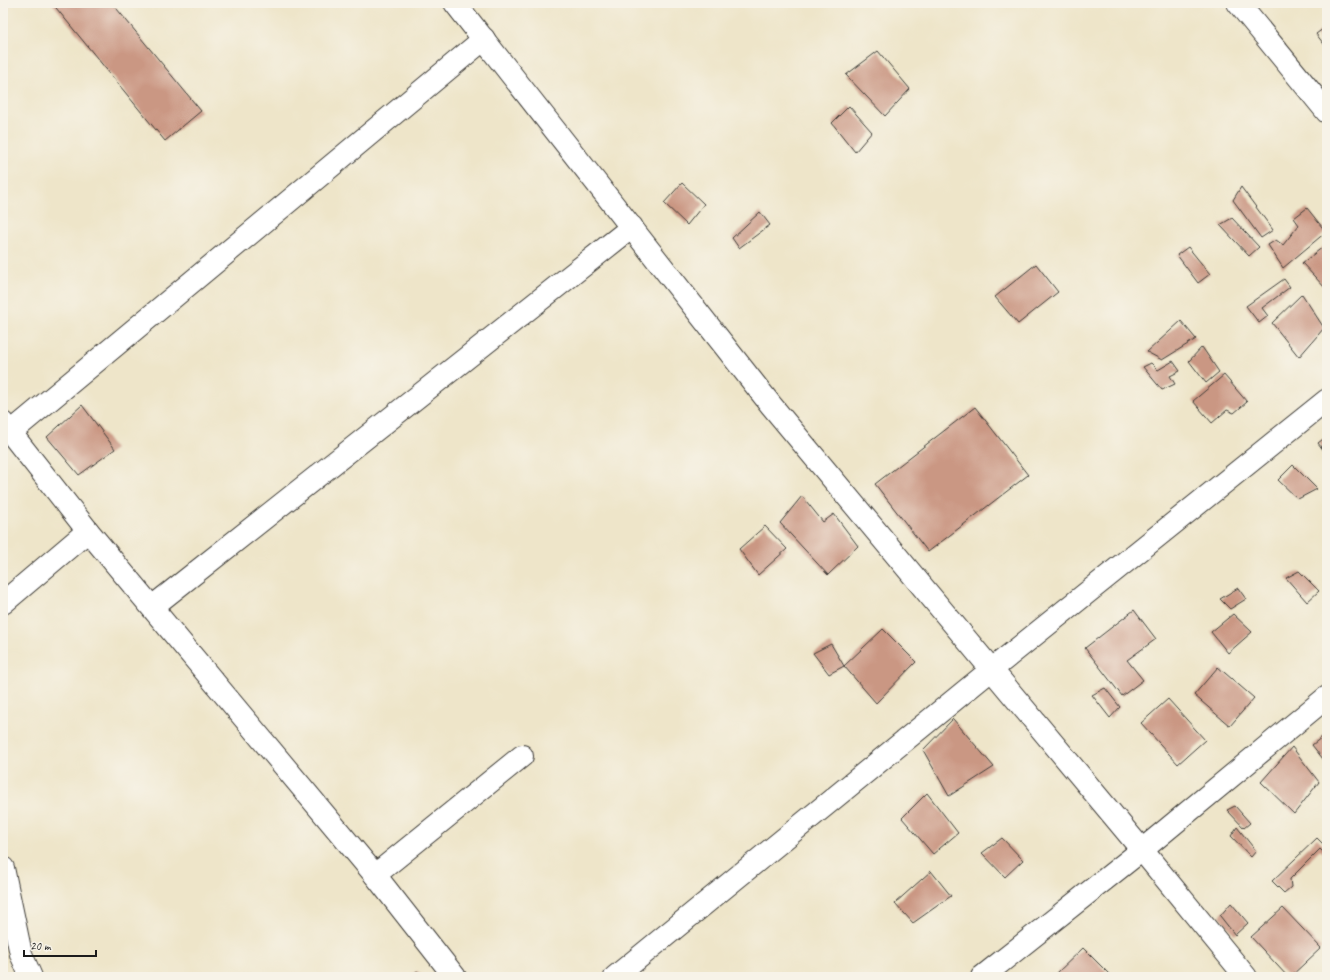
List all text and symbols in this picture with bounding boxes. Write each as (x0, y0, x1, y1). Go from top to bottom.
scale bar (24, 932, 96, 958)
text: 20 m (30, 938, 52, 954)

